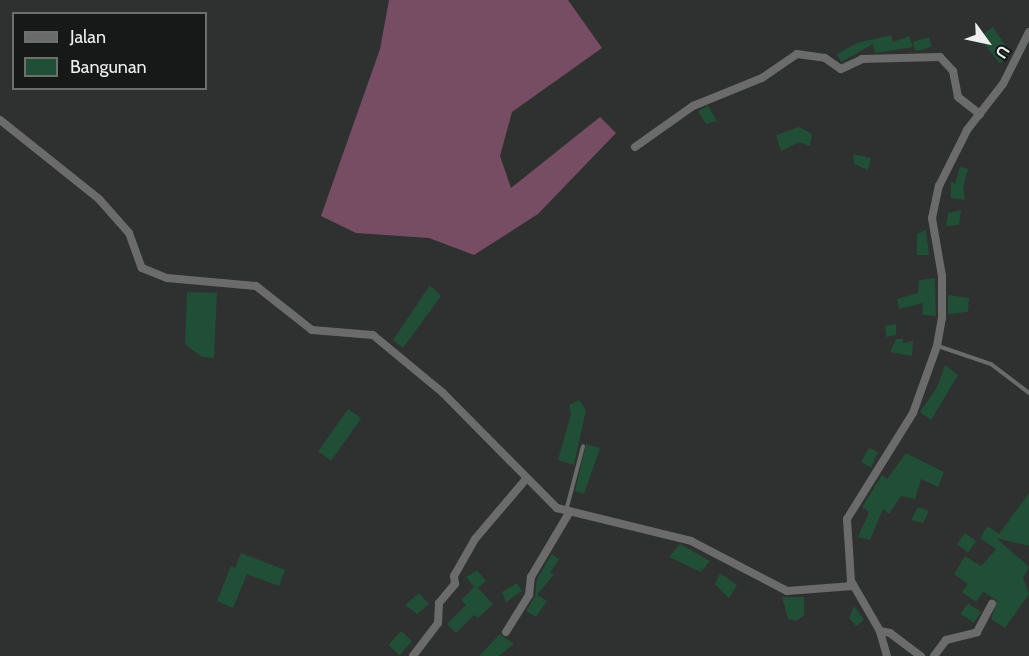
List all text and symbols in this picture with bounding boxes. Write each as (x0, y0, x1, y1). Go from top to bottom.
legend (12, 12, 207, 90)
north arrow (957, 12, 1017, 72)
text: Jalan (70, 26, 106, 48)
text: U (991, 42, 1014, 62)
text: Bangunan (70, 56, 147, 78)

